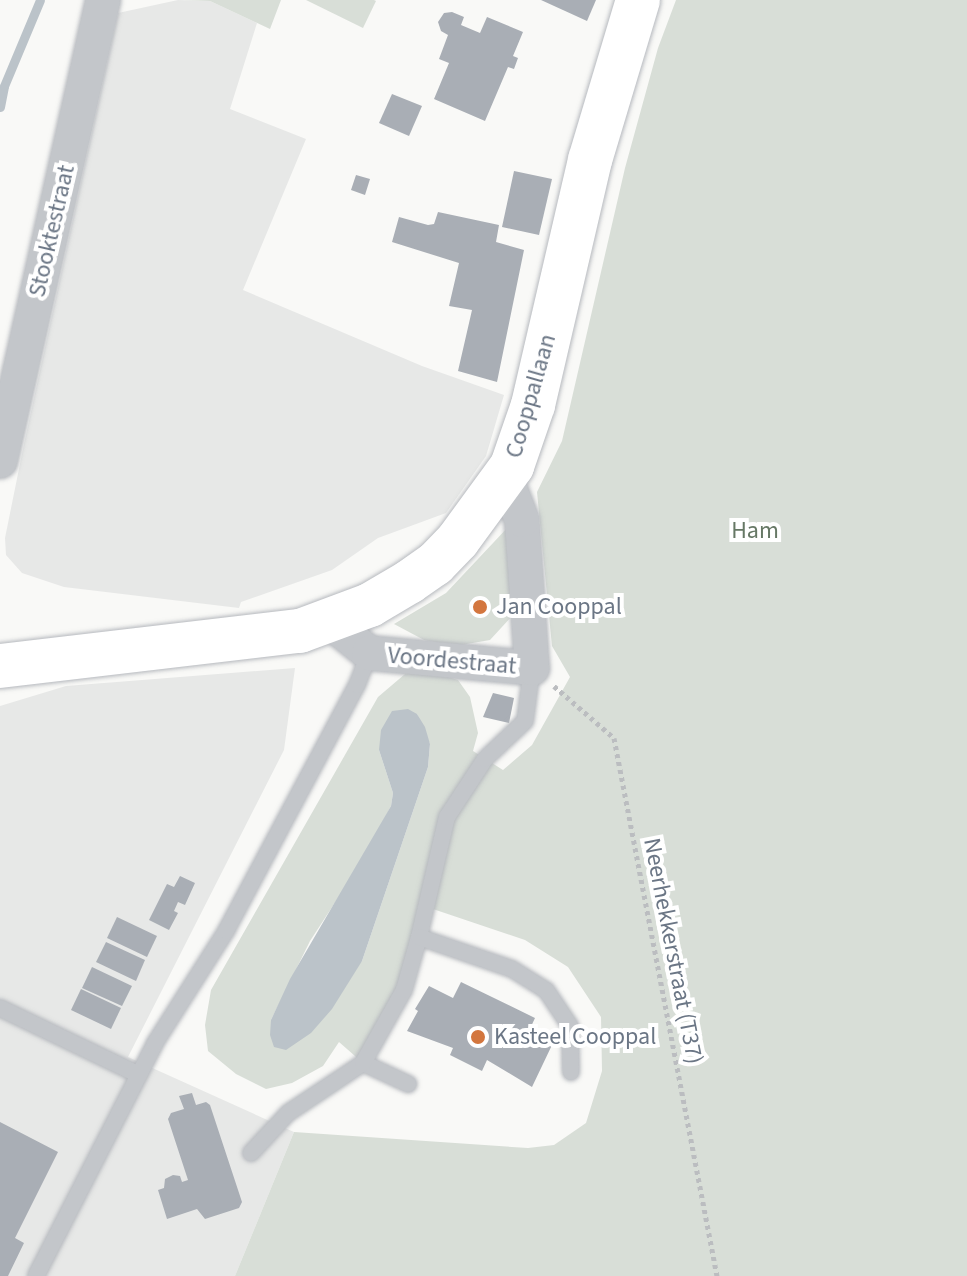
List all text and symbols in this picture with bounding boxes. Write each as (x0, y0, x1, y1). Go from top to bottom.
street label: Stooktestraat (23, 162, 81, 300)
street label: Cooppallaan (500, 331, 562, 461)
park label: Ham (731, 517, 779, 545)
place label: Jan Cooppal (496, 593, 622, 621)
marker: Jan Cooppal (471, 598, 489, 616)
street label: Voordestraat (387, 641, 517, 681)
street label: Neerhekkerstraat (T37) (637, 836, 709, 1066)
place label: Kasteel Cooppal (494, 1023, 656, 1051)
marker: Kasteel Cooppal (469, 1028, 487, 1046)

